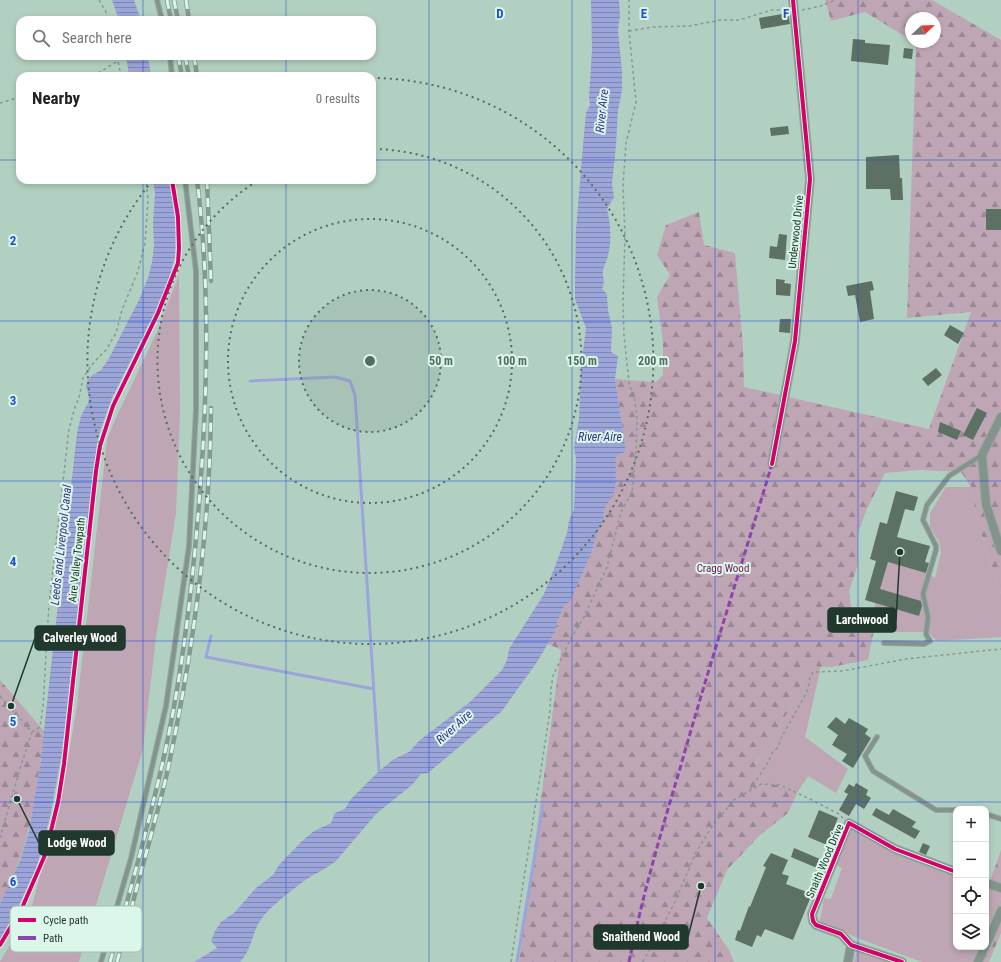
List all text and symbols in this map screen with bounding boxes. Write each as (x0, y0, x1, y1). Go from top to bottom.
text: D (496, 6, 504, 21)
text: E (641, 6, 648, 21)
text: F (783, 6, 789, 21)
north arrow (905, 12, 941, 48)
search box (16, 16, 376, 60)
icon: search (30, 27, 52, 49)
text: Search here (62, 29, 132, 47)
text: Nearby (32, 88, 80, 108)
water label: River Aire (593, 88, 611, 133)
text: 0 results (316, 91, 360, 106)
street label: Underwood Drive (786, 195, 806, 269)
text: 2 (10, 233, 17, 248)
centre of rings (363, 354, 377, 368)
text: 50 m (429, 354, 453, 368)
text: 100 m (497, 354, 527, 368)
text: 150 m (567, 354, 597, 368)
text: 200 m (638, 354, 668, 368)
text: 3 (10, 393, 16, 408)
water label: River Aire (578, 430, 622, 444)
water label: Leeds and Liverpool Canal (48, 484, 74, 606)
street label: Aire Valley Towpath (66, 517, 88, 603)
text: 4 (10, 554, 17, 569)
park label: Cragg Wood (697, 562, 749, 575)
callout: Larchwood (828, 608, 896, 632)
text: Larchwood (836, 613, 888, 627)
callout: Calverley Wood (35, 626, 125, 650)
text: Calverley Wood (43, 631, 117, 645)
water label: River Aire (433, 707, 475, 747)
text: 5 (10, 714, 17, 729)
map controls (953, 806, 989, 950)
button: + (953, 806, 989, 842)
street label: Snaith Wood Drive (804, 822, 846, 900)
callout: Lodge Wood (39, 831, 114, 855)
text: Lodge Wood (48, 836, 107, 850)
button: − (953, 842, 989, 878)
text: 6 (10, 874, 17, 889)
button: locate (953, 878, 989, 914)
legend (10, 906, 142, 952)
text: Cycle path (43, 914, 88, 927)
button: layers (953, 914, 989, 950)
callout: Snaithend Wood (594, 925, 688, 949)
text: Snaithend Wood (602, 930, 680, 944)
text: Path (43, 932, 63, 945)

